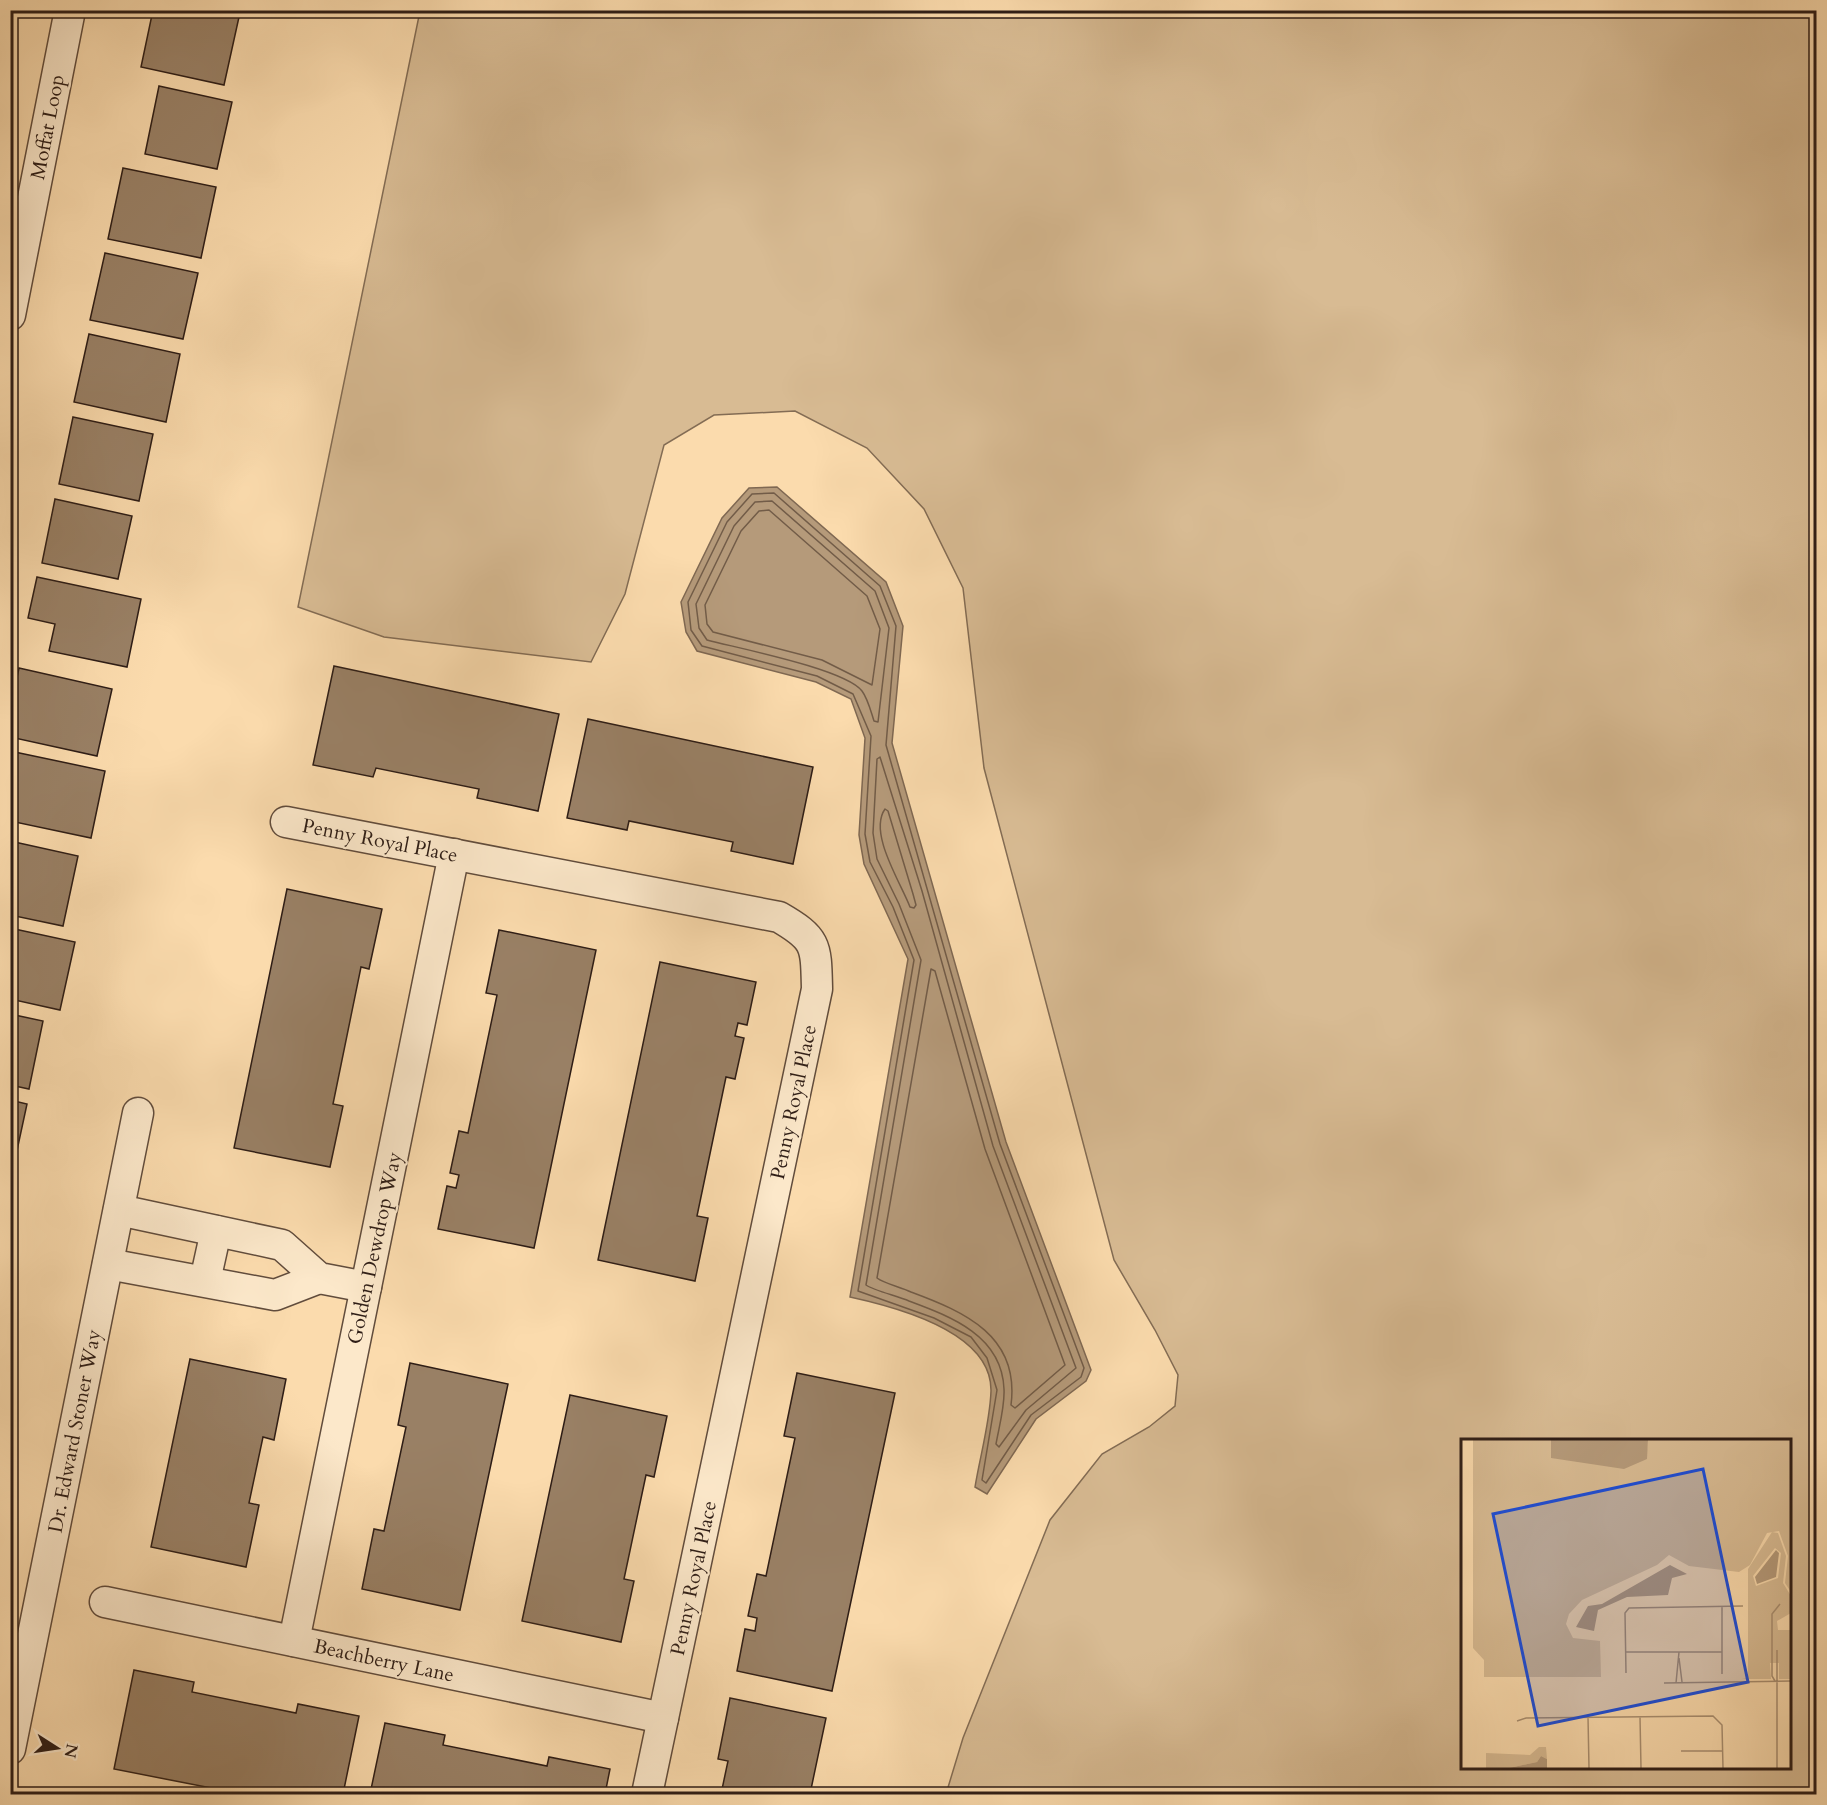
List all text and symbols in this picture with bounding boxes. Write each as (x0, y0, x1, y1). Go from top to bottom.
street label: Moffat Loop (24, 72, 71, 182)
street label: Penny Royal Place (300, 812, 460, 869)
street label: Penny Royal Place (764, 1022, 823, 1182)
street label: Golden Dewdrop Way (341, 1149, 408, 1347)
street label: Dr. Edward Stoner Way (42, 1327, 108, 1535)
inset map (1461, 1439, 1791, 1769)
street label: Penny Royal Place (664, 1498, 723, 1658)
street label: Beachberry Lane (311, 1632, 457, 1689)
north arrow (27, 1718, 87, 1778)
text: N (58, 1742, 83, 1760)

